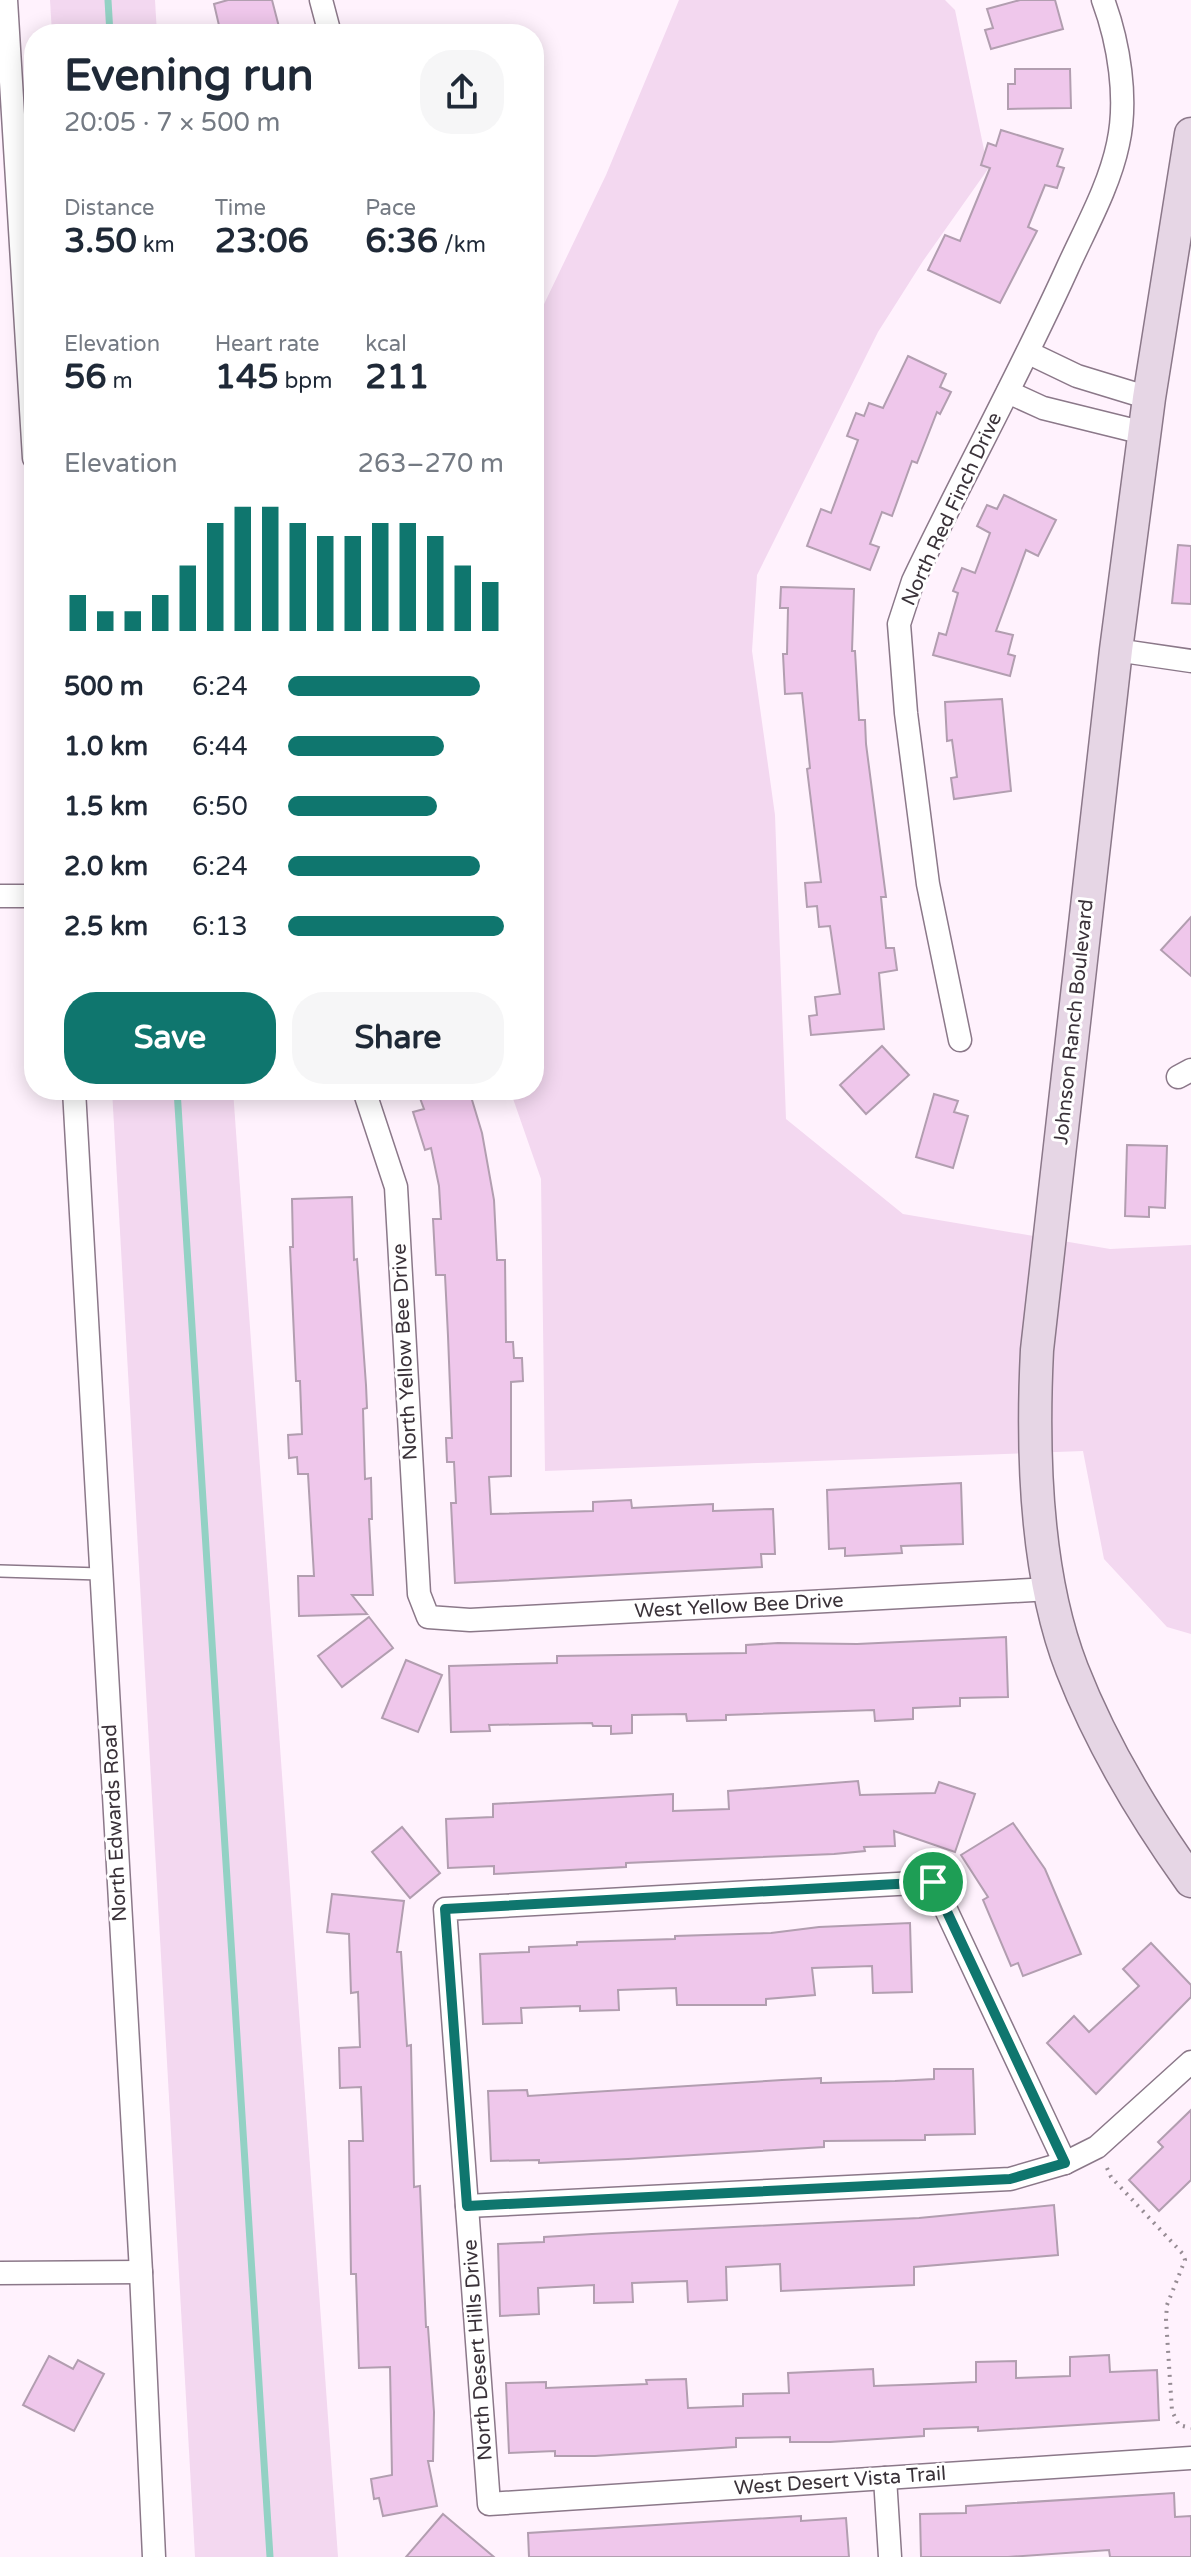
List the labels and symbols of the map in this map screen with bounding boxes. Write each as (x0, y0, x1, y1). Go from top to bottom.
street label: North Red Finch Drive (897, 409, 1007, 609)
street label: Johnson Ranch Boulevard (1049, 898, 1099, 1146)
street label: North Yellow Bee Drive (387, 1243, 423, 1461)
street label: West Yellow Bee Drive (634, 1589, 844, 1623)
street label: North Edwards Road (98, 1724, 132, 1922)
pin (899, 1848, 967, 1916)
street label: North Desert Hills Drive (458, 2238, 498, 2462)
street label: West Desert Vista Trail (733, 2462, 947, 2500)

